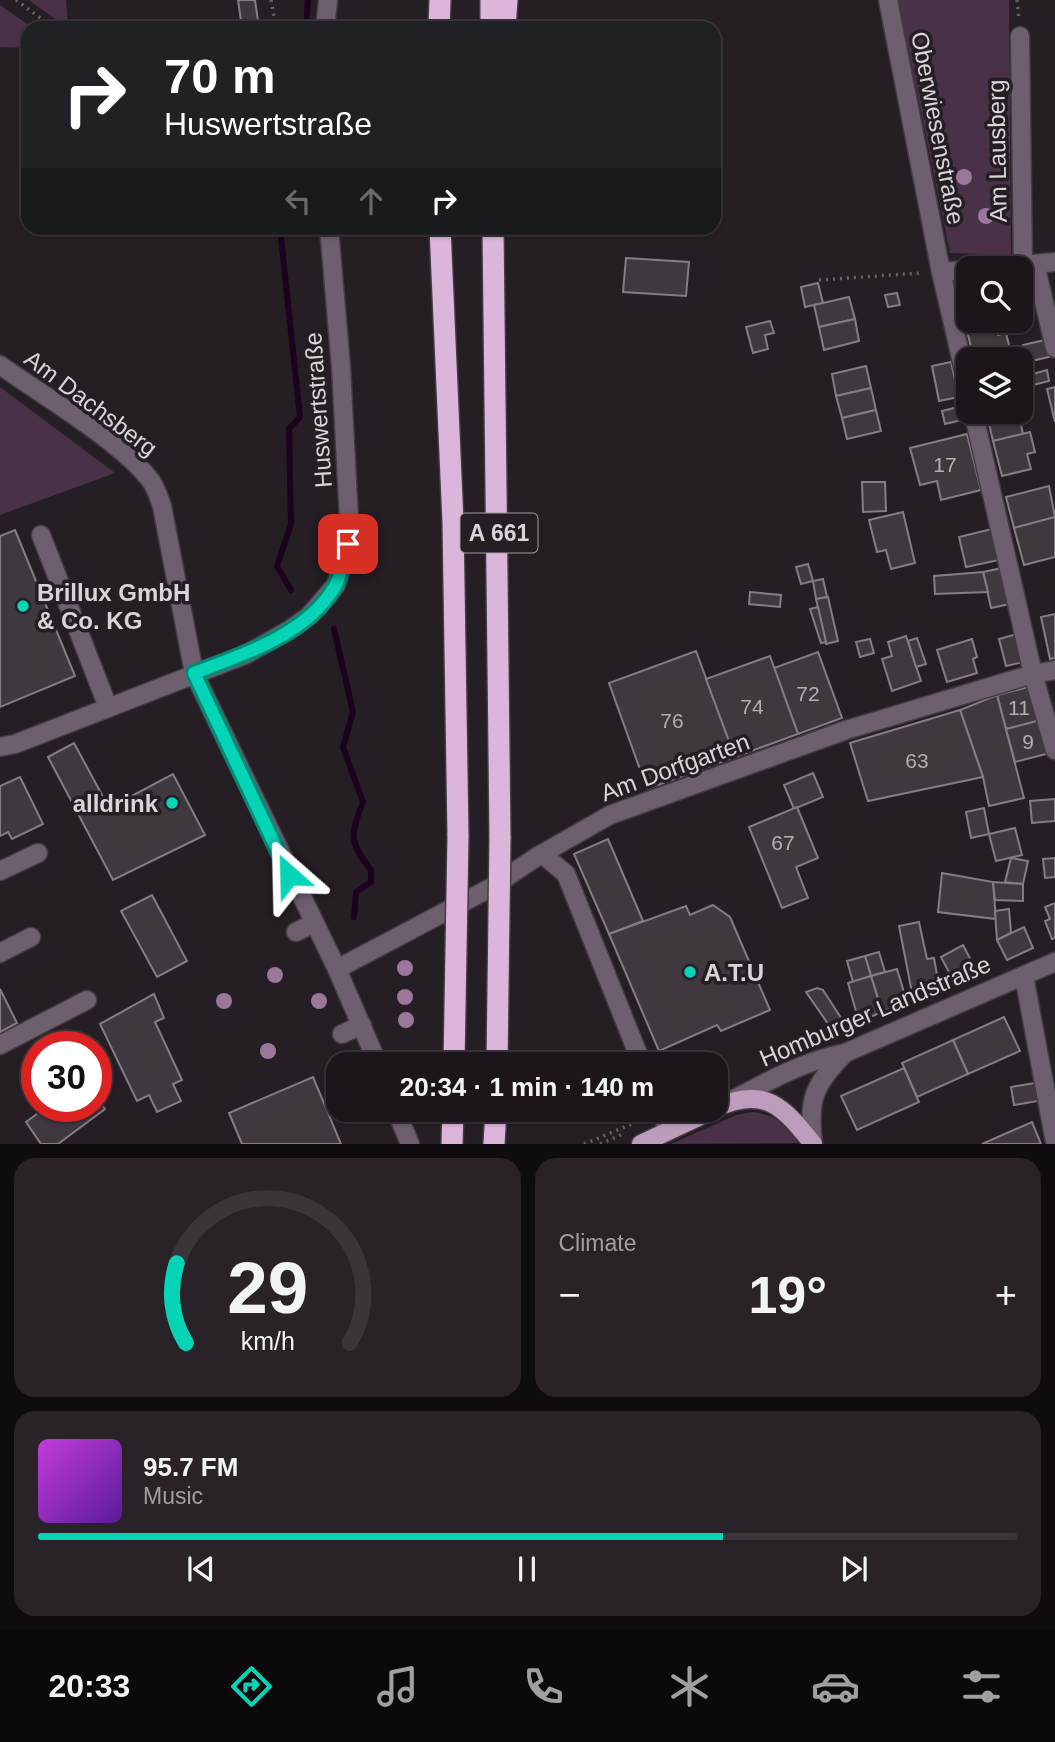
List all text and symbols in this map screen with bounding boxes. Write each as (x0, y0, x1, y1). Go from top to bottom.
street label: Oberwiesenstraße (906, 29, 970, 227)
icon: right (49, 49, 140, 140)
text: 70 m (164, 49, 276, 103)
street label: Am Lausberg (982, 79, 1012, 223)
text: Huswertstraße (164, 106, 372, 142)
icon: left (279, 182, 317, 220)
icon: ahead (352, 182, 390, 220)
icon: right (425, 182, 463, 220)
map controls (956, 256, 1033, 424)
button: search (956, 256, 1033, 333)
street label: Huswertstraße (299, 331, 337, 489)
street label: Am Dachsberg (19, 344, 163, 462)
button: layers (956, 347, 1033, 424)
house number: 17 (933, 453, 957, 476)
road number: A 661 (461, 513, 538, 552)
pin (318, 514, 378, 574)
icon: arrive (329, 525, 367, 563)
place label: Brillux GmbH & Co. KG (37, 579, 190, 634)
marker: Brillux GmbH & Co. KG (15, 598, 31, 614)
house number: 72 (796, 682, 820, 705)
house number: 74 (740, 695, 764, 718)
house number: 11 (1008, 696, 1030, 719)
house number: 76 (660, 709, 684, 732)
street label: Am Dorfgarten (597, 728, 753, 806)
house number: 9 (1022, 730, 1034, 753)
house number: 63 (905, 749, 929, 772)
place label: alldrink (73, 790, 159, 817)
marker: alldrink (164, 795, 180, 811)
house number: 67 (771, 831, 795, 854)
position arrow (252, 838, 326, 912)
street label: Homburger Landstraße (756, 950, 994, 1072)
place label: A.T.U (704, 959, 764, 986)
marker: A.T.U (682, 964, 698, 980)
speed limit sign: 30 (21, 1031, 112, 1122)
text: 20:34 · 1 min · 140 m (400, 1072, 654, 1102)
text: Climate (559, 1230, 636, 1256)
text: 29 (227, 1248, 308, 1329)
text: 19° (748, 1266, 827, 1324)
text: − (559, 1274, 581, 1316)
text: + (995, 1274, 1017, 1316)
text: km/h (240, 1327, 294, 1355)
text: 95.7 FM (143, 1452, 238, 1482)
text: Music (143, 1483, 203, 1509)
icon: previous (182, 1550, 220, 1588)
icon: pause (508, 1550, 546, 1588)
icon: next (835, 1550, 873, 1588)
icon: directions (227, 1662, 276, 1711)
icon: music (373, 1662, 422, 1711)
icon: phone (519, 1662, 568, 1711)
icon: climate (665, 1662, 714, 1711)
icon: car (811, 1662, 860, 1711)
icon: filters (957, 1662, 1006, 1711)
text: 20:33 (49, 1668, 130, 1704)

